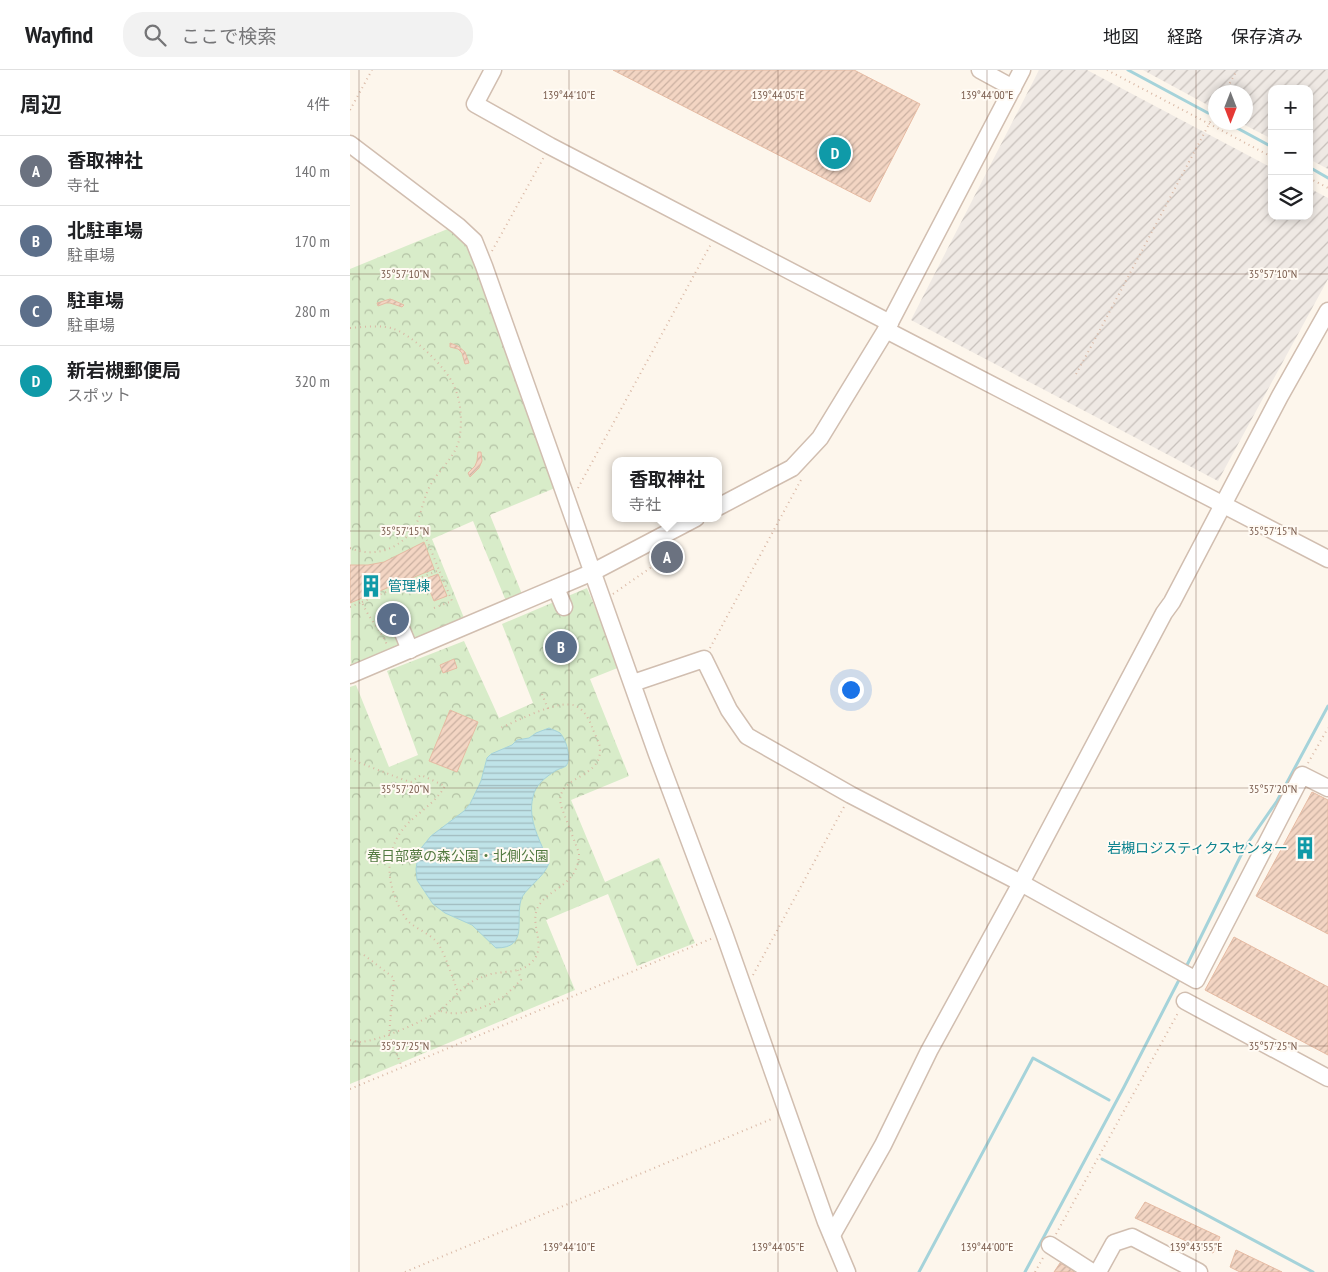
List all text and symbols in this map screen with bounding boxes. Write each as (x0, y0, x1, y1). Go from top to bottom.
search box (123, 12, 473, 57)
text: Wayfind (25, 19, 93, 50)
icon: search (141, 21, 169, 49)
text: ここで検索 (181, 24, 276, 48)
text: 地図 (1103, 25, 1139, 48)
text: 経路 (1167, 25, 1203, 48)
text: 保存済み (1231, 25, 1303, 48)
north arrow (1208, 85, 1253, 130)
map controls (1268, 85, 1313, 220)
button: + (1268, 85, 1313, 130)
text: 139°44'10"E (543, 87, 595, 102)
text: 139°44'05"E (752, 87, 804, 102)
text: 139°44'00"E (961, 87, 1013, 102)
text: 周辺 (20, 91, 62, 118)
text: 4件 (307, 94, 330, 114)
button: − (1268, 130, 1313, 175)
pin: D (819, 134, 851, 172)
text: 香取神社 (67, 148, 143, 172)
text: A (32, 161, 40, 181)
text: 140 m (295, 161, 330, 181)
text: 寺社 (67, 175, 99, 195)
button: layers (1268, 175, 1313, 220)
text: 北駐車場 (67, 218, 143, 242)
text: B (32, 231, 40, 251)
text: 170 m (295, 231, 330, 251)
text: 駐車場 (67, 245, 115, 265)
text: 35°57'10"N (381, 266, 429, 281)
text: 35°57'10"N (1249, 266, 1297, 281)
text: 駐車場 (67, 288, 124, 312)
text: C (32, 301, 40, 321)
text: 280 m (295, 301, 330, 321)
text: 駐車場 (67, 315, 115, 335)
text: 新岩槻郵便局 (67, 358, 181, 382)
text: D (32, 371, 40, 391)
text: 320 m (295, 371, 330, 391)
text: スポット (67, 385, 131, 405)
popup (612, 457, 722, 522)
text: 香取神社 (629, 467, 705, 491)
text: 寺社 (629, 494, 661, 514)
text: 35°57'15"N (381, 523, 429, 538)
text: 35°57'15"N (1249, 523, 1297, 538)
pin: A (651, 538, 683, 576)
building icon: 管理棟 (358, 573, 384, 599)
place label: 管理棟 (388, 577, 430, 595)
pin: C (377, 600, 409, 638)
pin: B (545, 628, 577, 666)
your location (838, 677, 864, 703)
text: 35°57'20"N (381, 781, 429, 796)
text: 35°57'20"N (1249, 781, 1297, 796)
building icon: 岩槻ロジスティクスセンター (1292, 835, 1318, 861)
place label: 岩槻ロジスティクスセンター (1107, 839, 1288, 857)
park label: 春日部夢の森公園・北側公園 (367, 847, 549, 865)
text: 35°57'25"N (381, 1038, 429, 1053)
text: 35°57'25"N (1249, 1038, 1297, 1053)
text: 139°44'10"E (543, 1239, 595, 1254)
text: 139°44'05"E (752, 1239, 804, 1254)
text: 139°44'00"E (961, 1239, 1013, 1254)
text: 139°43'55"E (1170, 1239, 1222, 1254)

